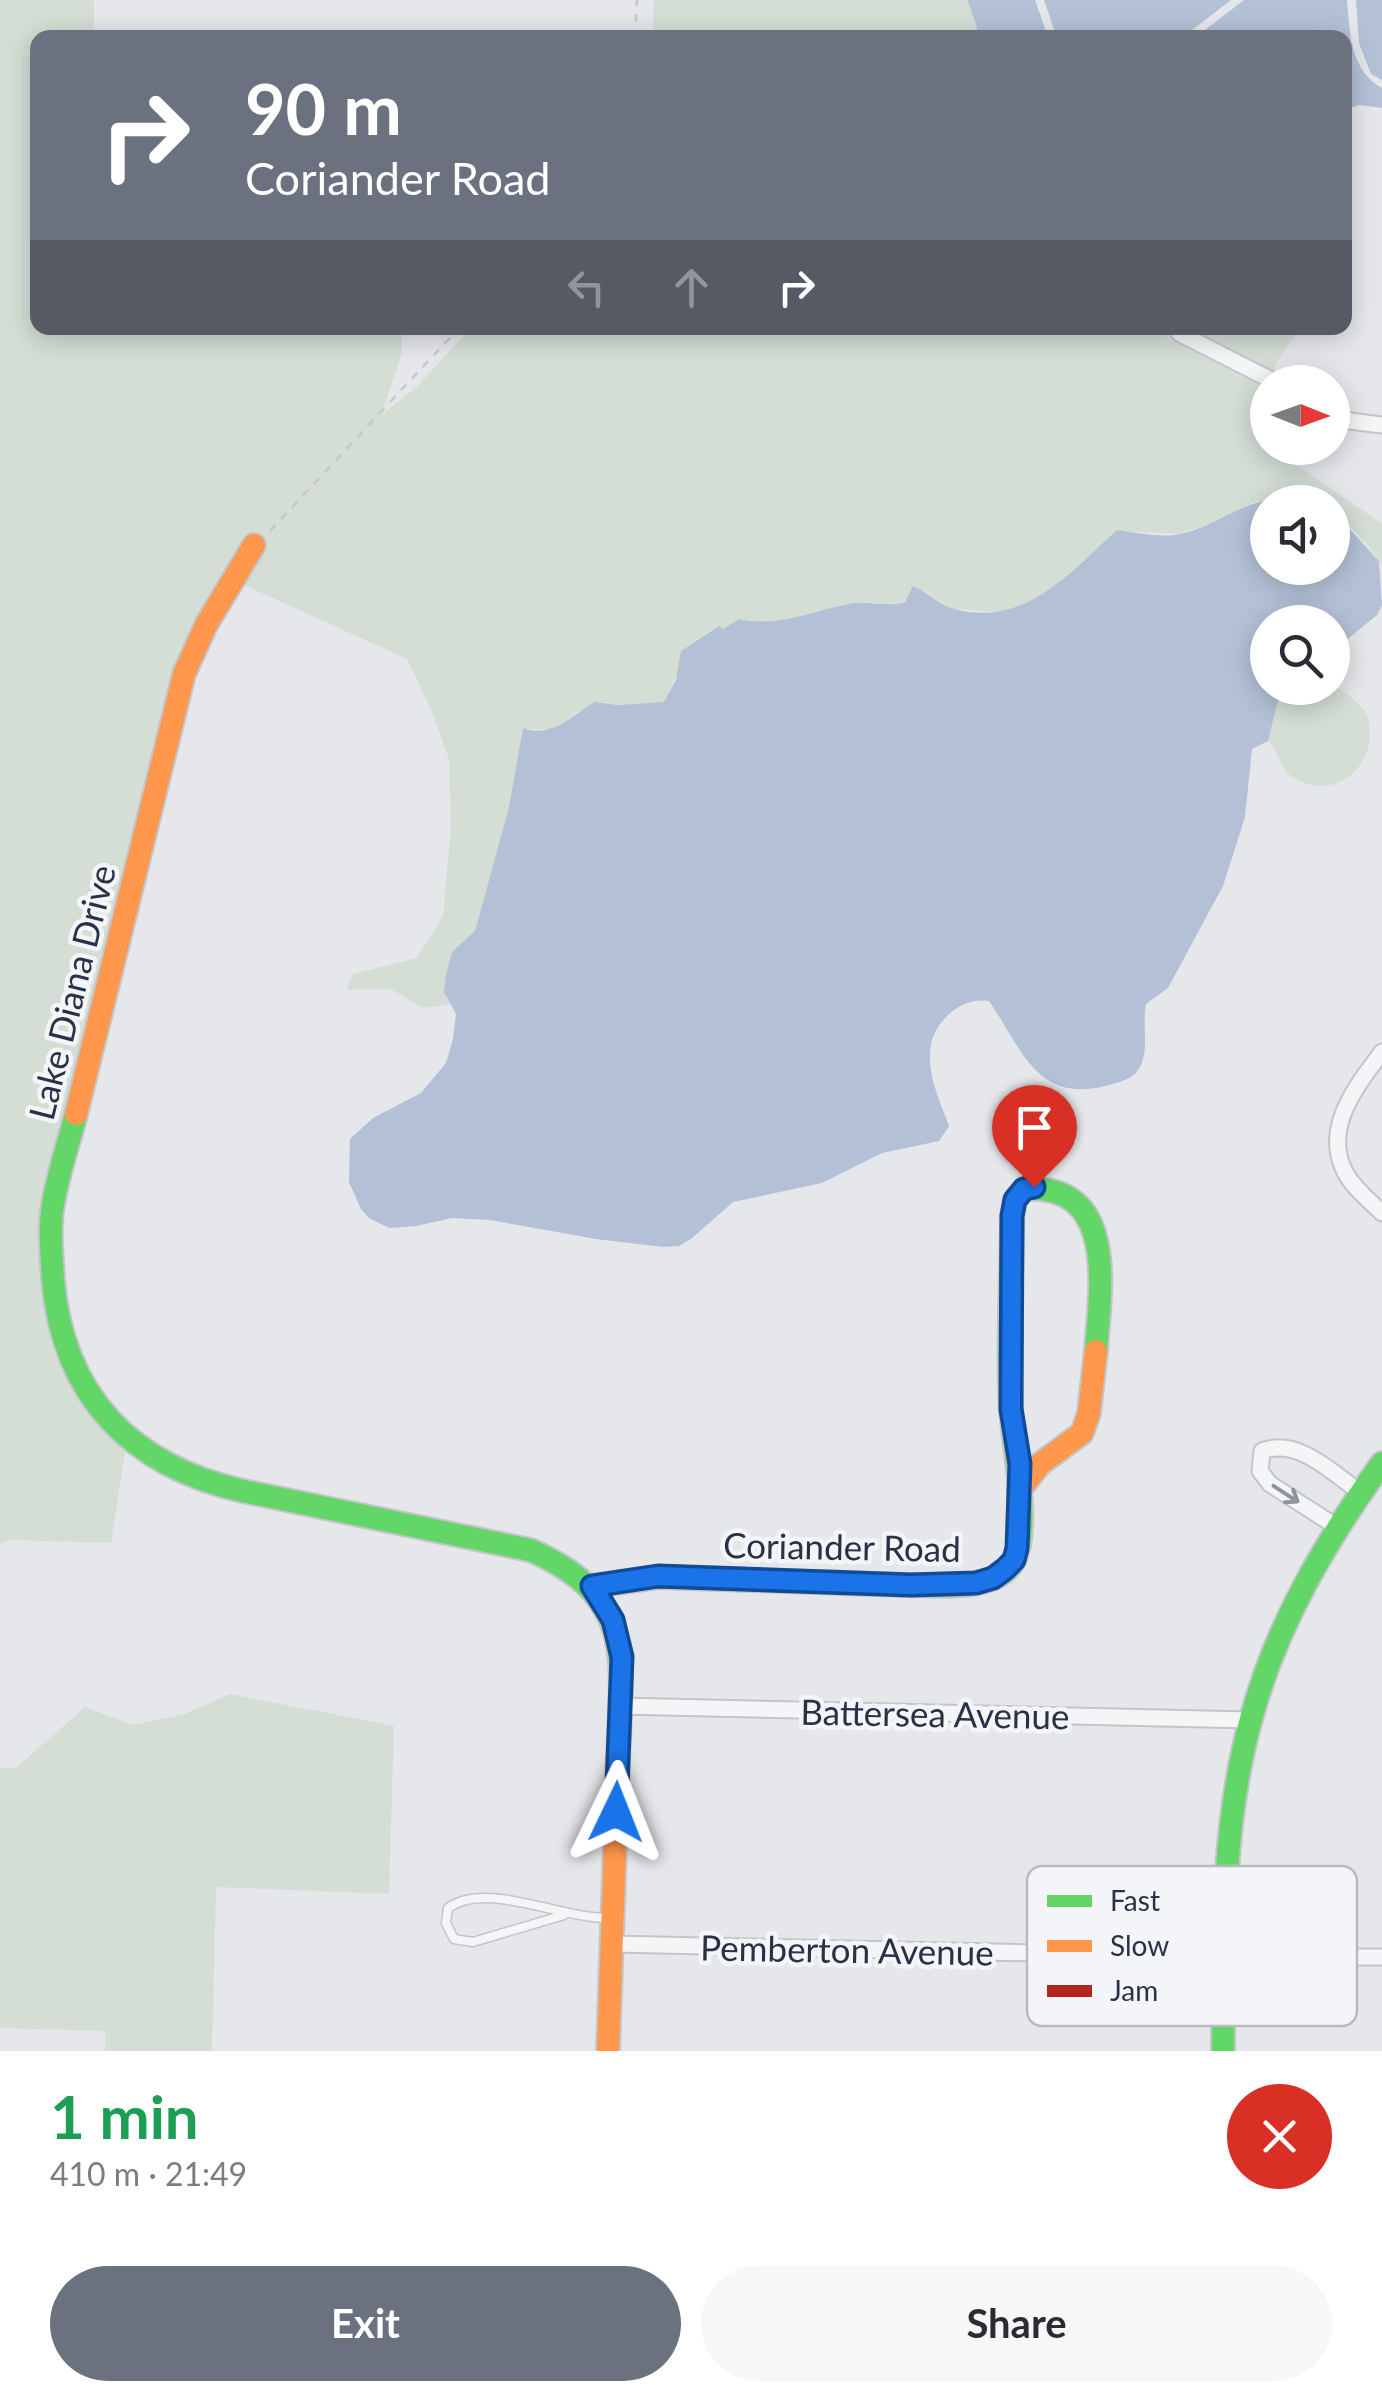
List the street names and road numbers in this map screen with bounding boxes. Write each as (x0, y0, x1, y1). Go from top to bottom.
street label: Lake Diana Drive (19, 860, 123, 1124)
street label: Coriander Road (723, 1523, 961, 1569)
street label: Battersea Avenue (800, 1690, 1070, 1736)
street label: Pemberton Avenue (700, 1925, 994, 1973)

